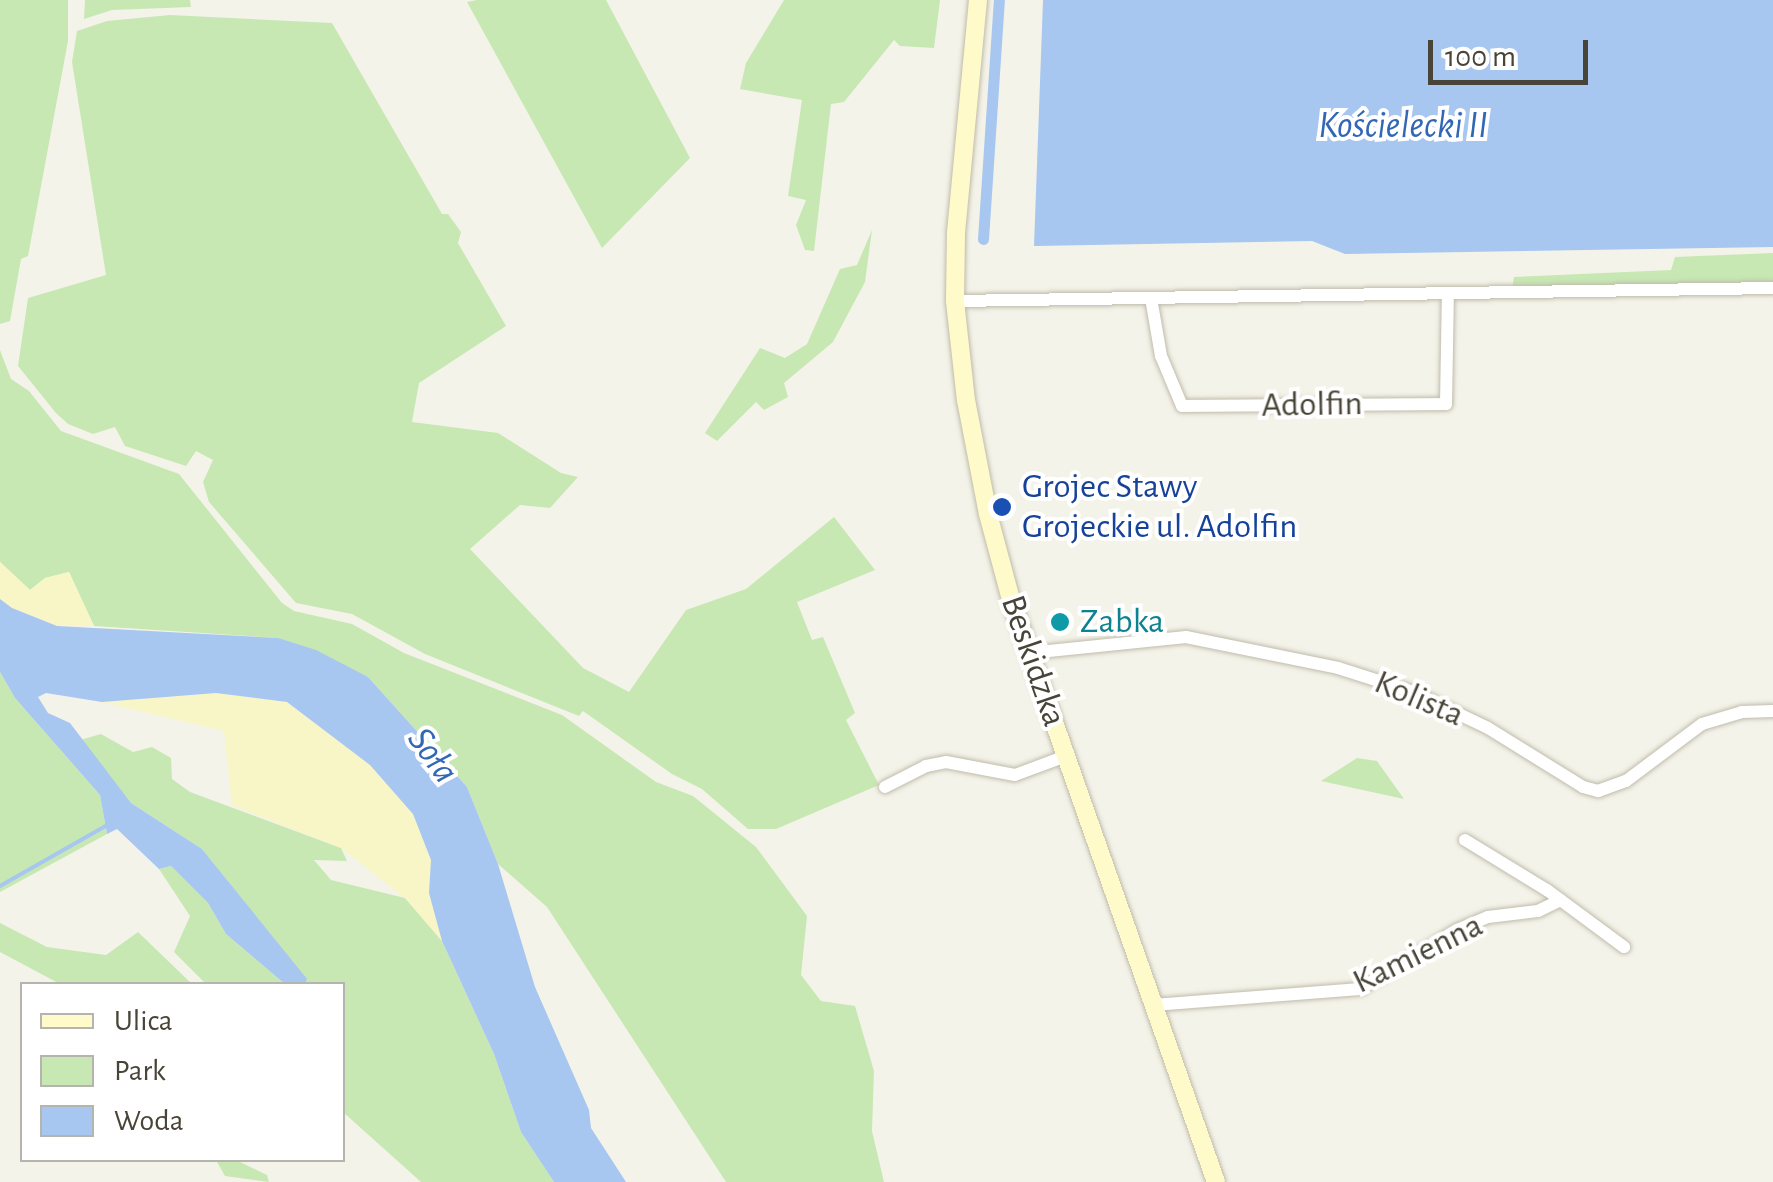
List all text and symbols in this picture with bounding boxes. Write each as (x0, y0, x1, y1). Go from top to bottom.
scale bar (1433, 20, 1593, 82)
text: 100 m (1445, 42, 1516, 72)
water label: Kościelecki II (1318, 104, 1488, 150)
street label: Adolfin (1261, 383, 1363, 427)
place label: Grojec Stawy Grojeckie ul. Adolfin (1022, 466, 1297, 548)
marker: Grojec Stawy Grojeckie ul. Adolfin (991, 496, 1013, 518)
street label: Beskidzka (991, 590, 1075, 732)
place label: Zabka (1080, 601, 1164, 643)
marker: Zabka (1049, 611, 1071, 633)
street label: Kolista (1368, 662, 1470, 736)
water label: Soła (397, 719, 467, 793)
street label: Kamienna (1346, 905, 1490, 1003)
legend (20, 982, 345, 1162)
text: Ulica (114, 1006, 173, 1036)
text: Park (114, 1056, 166, 1086)
text: Woda (114, 1106, 184, 1136)

